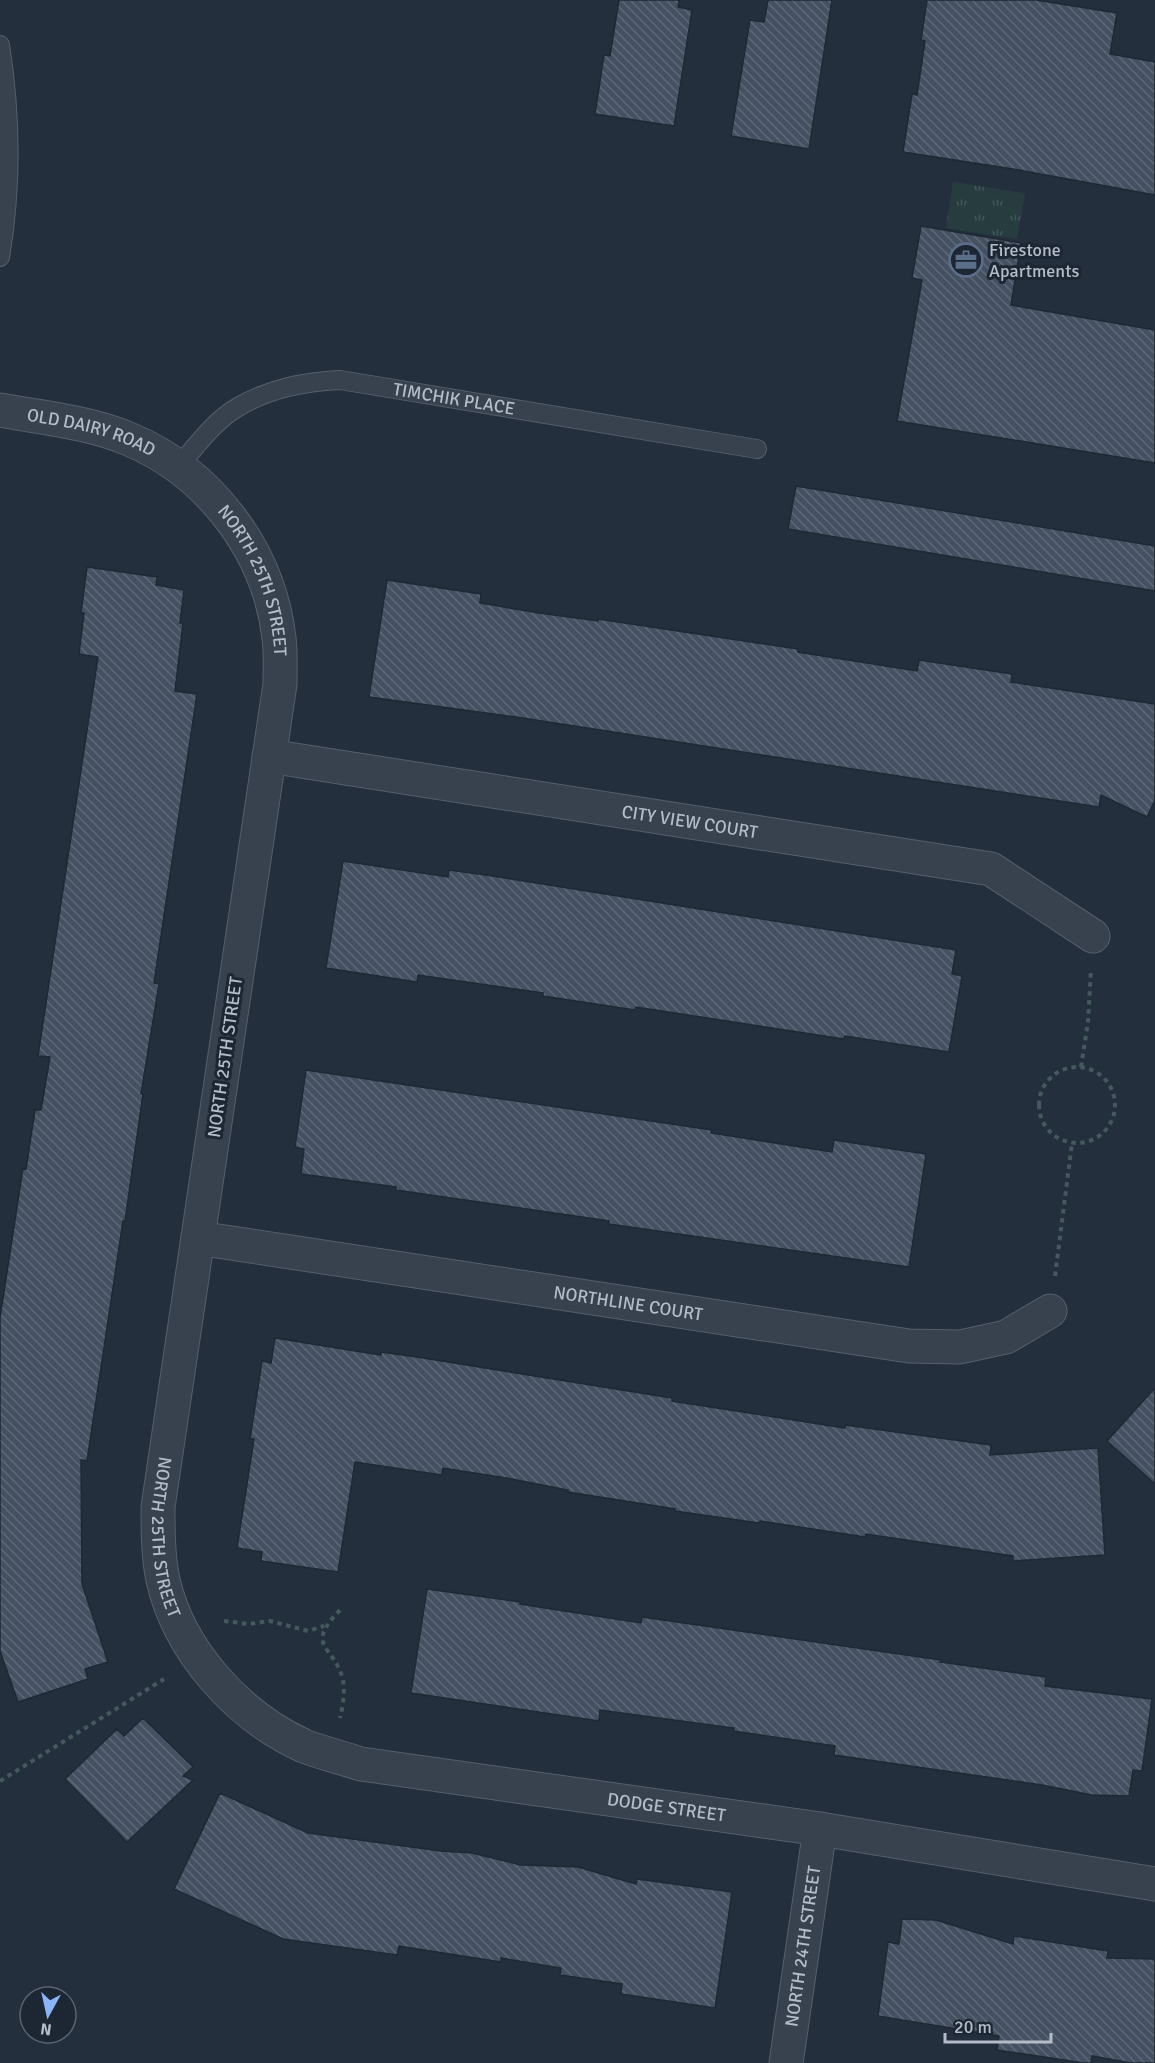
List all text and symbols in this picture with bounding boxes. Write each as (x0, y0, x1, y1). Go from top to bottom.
place label: Firestone Apartments (989, 239, 1079, 282)
office icon: Firestone Apartments (948, 242, 984, 278)
street label: TIMCHIK PLACE (392, 378, 517, 420)
street label: OLD DAIRY ROAD (25, 404, 159, 461)
street label: NORTH 25TH STREET (213, 500, 291, 656)
street label: CITY VIEW COURT (620, 800, 760, 843)
street label: NORTH 25TH STREET (203, 975, 247, 1139)
street label: NORTHLINE COURT (552, 1281, 704, 1326)
street label: NORTH 25TH STREET (146, 1455, 185, 1621)
street label: DODGE STREET (606, 1788, 727, 1827)
street label: NORTH 24TH STREET (780, 1864, 826, 2028)
north arrow (18, 1985, 78, 2045)
scale bar (945, 2006, 1052, 2044)
text: 20 m (954, 2016, 992, 2038)
text: N (39, 2018, 53, 2040)

